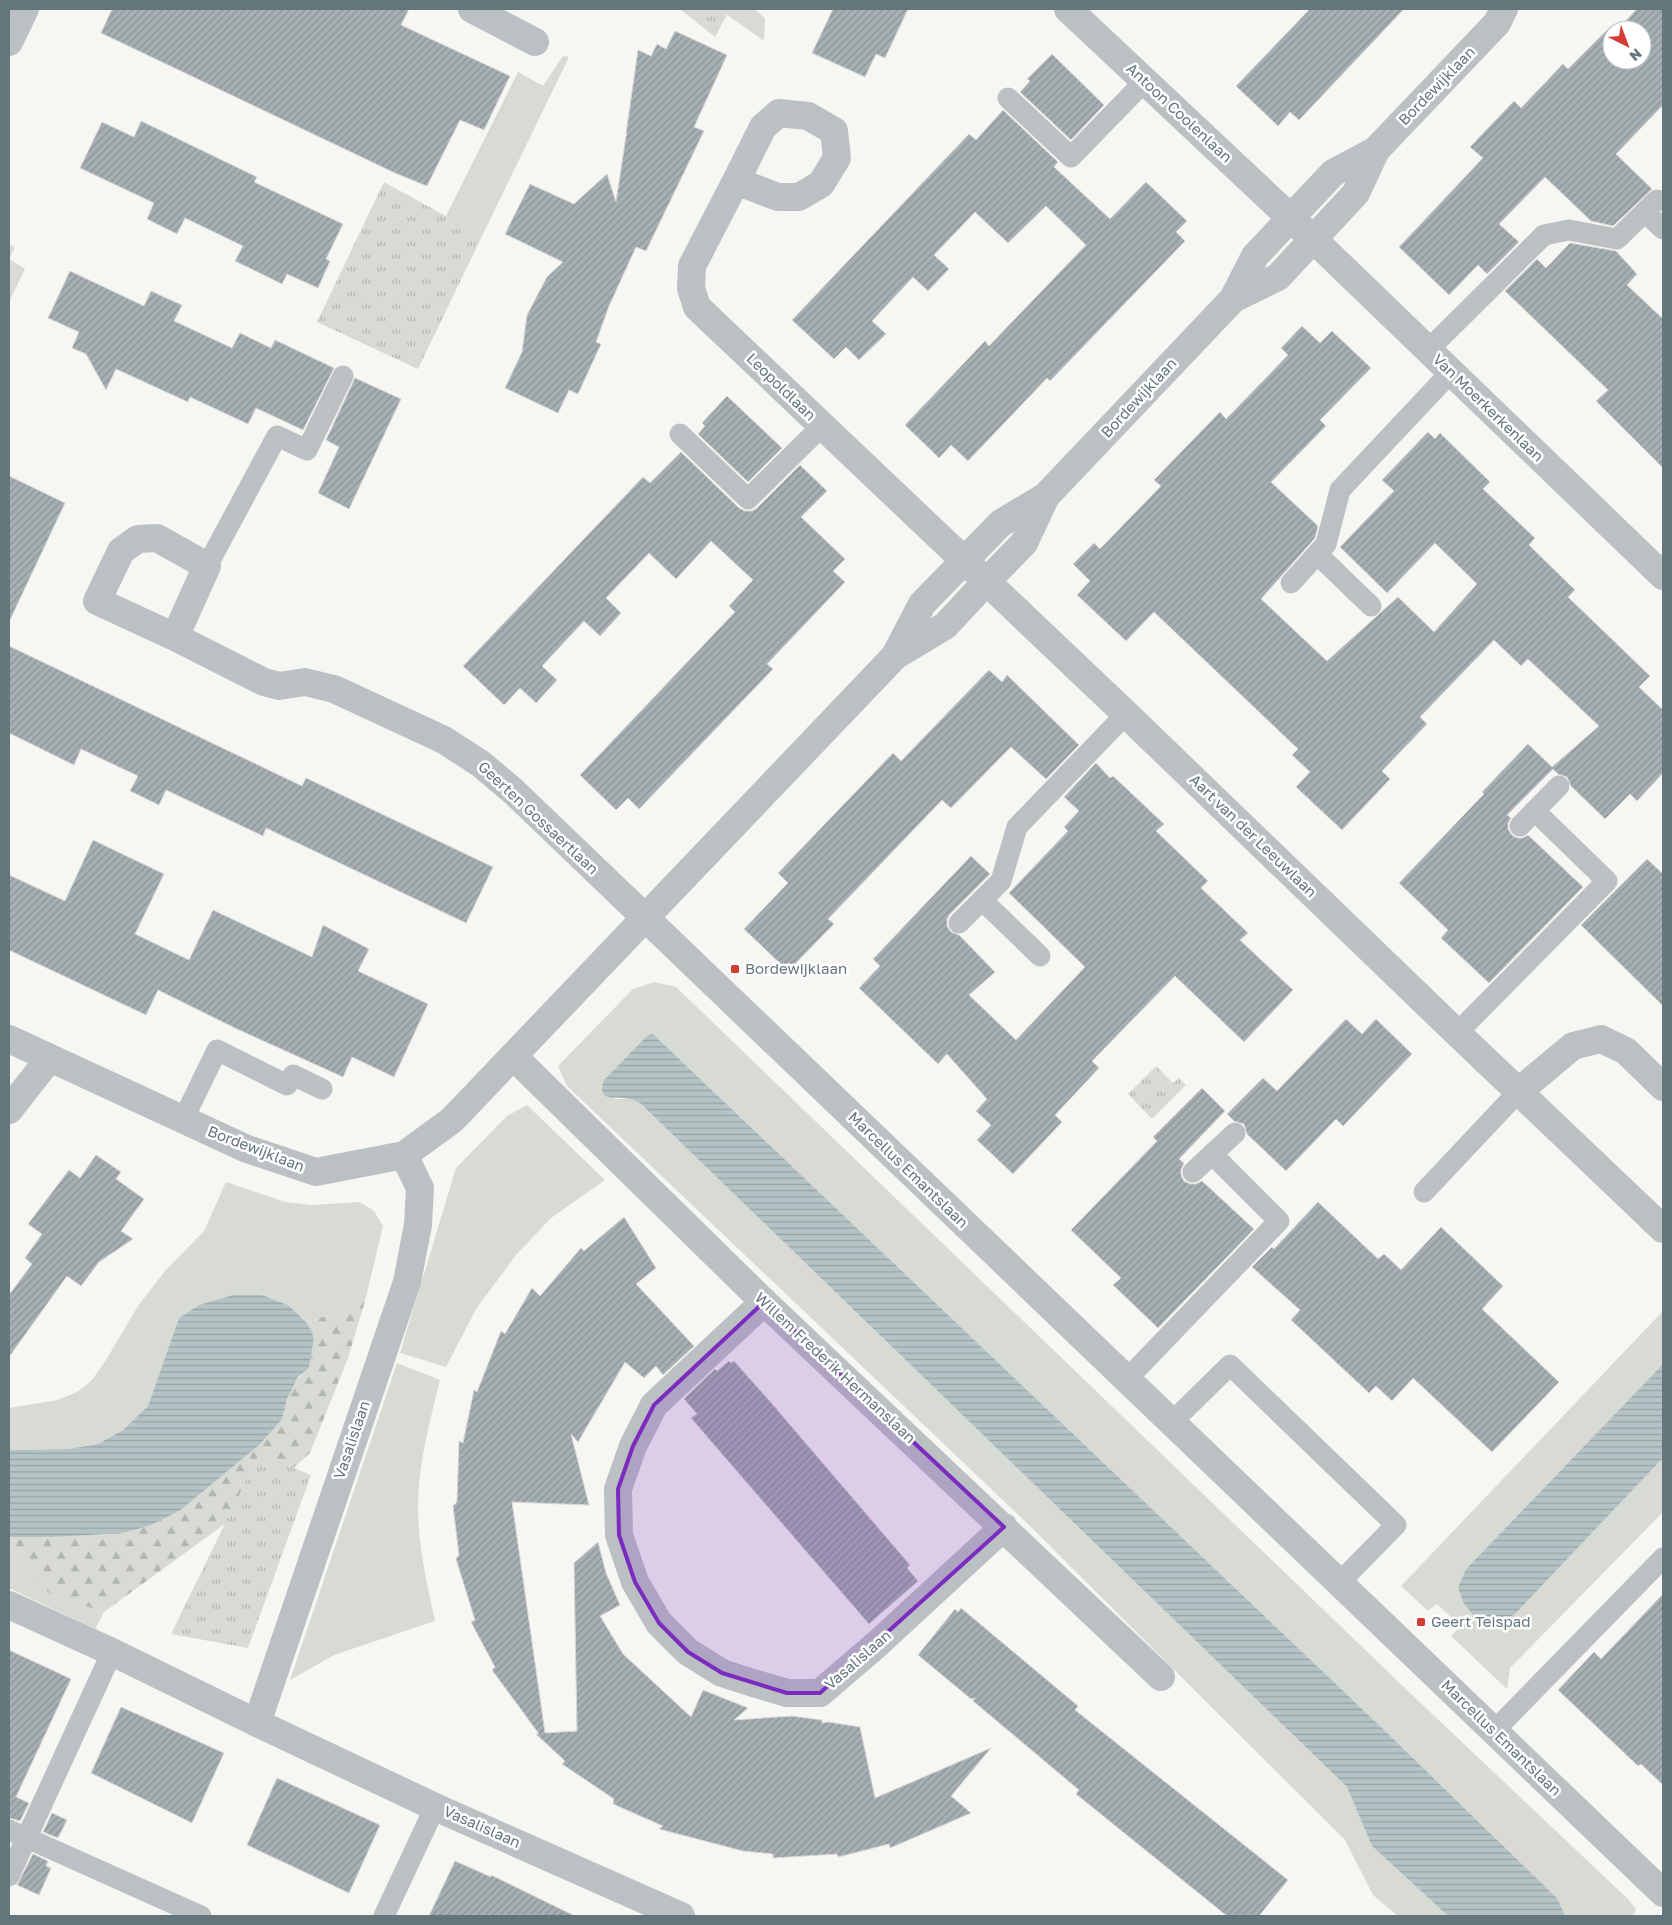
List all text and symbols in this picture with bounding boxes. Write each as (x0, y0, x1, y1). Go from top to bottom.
north arrow (1602, 20, 1652, 70)
street label: Bordewijklaan (1394, 42, 1478, 128)
text: N (1626, 45, 1646, 65)
street label: Antoon Coolenlaan (1123, 59, 1236, 166)
street label: Leopoldlaan (743, 349, 820, 424)
street label: Van Moerkerkenlaan (1430, 350, 1548, 465)
street label: Bordewijklaan (1097, 354, 1180, 441)
street label: Geerten Gossaertlaan (475, 757, 602, 878)
street label: Aart van der Leeuwlaan (1187, 770, 1321, 901)
place label: Bordewijklaan (745, 959, 847, 977)
marker: Bordewijklaan (729, 963, 741, 975)
street label: Marcellus Emantslaan (845, 1107, 972, 1231)
street label: Bordewijklaan (205, 1121, 307, 1175)
street label: Willem Frederik Hermanslaan (752, 1288, 920, 1446)
street label: Vasalislaan (329, 1398, 373, 1481)
place label: Geert Teispad (1431, 1612, 1530, 1630)
marker: Geert Teispad (1415, 1616, 1427, 1628)
street label: Vasalislaan (821, 1626, 894, 1693)
street label: Marcellus Emantslaan (1438, 1675, 1565, 1799)
street label: Vasalislaan (441, 1801, 523, 1851)

